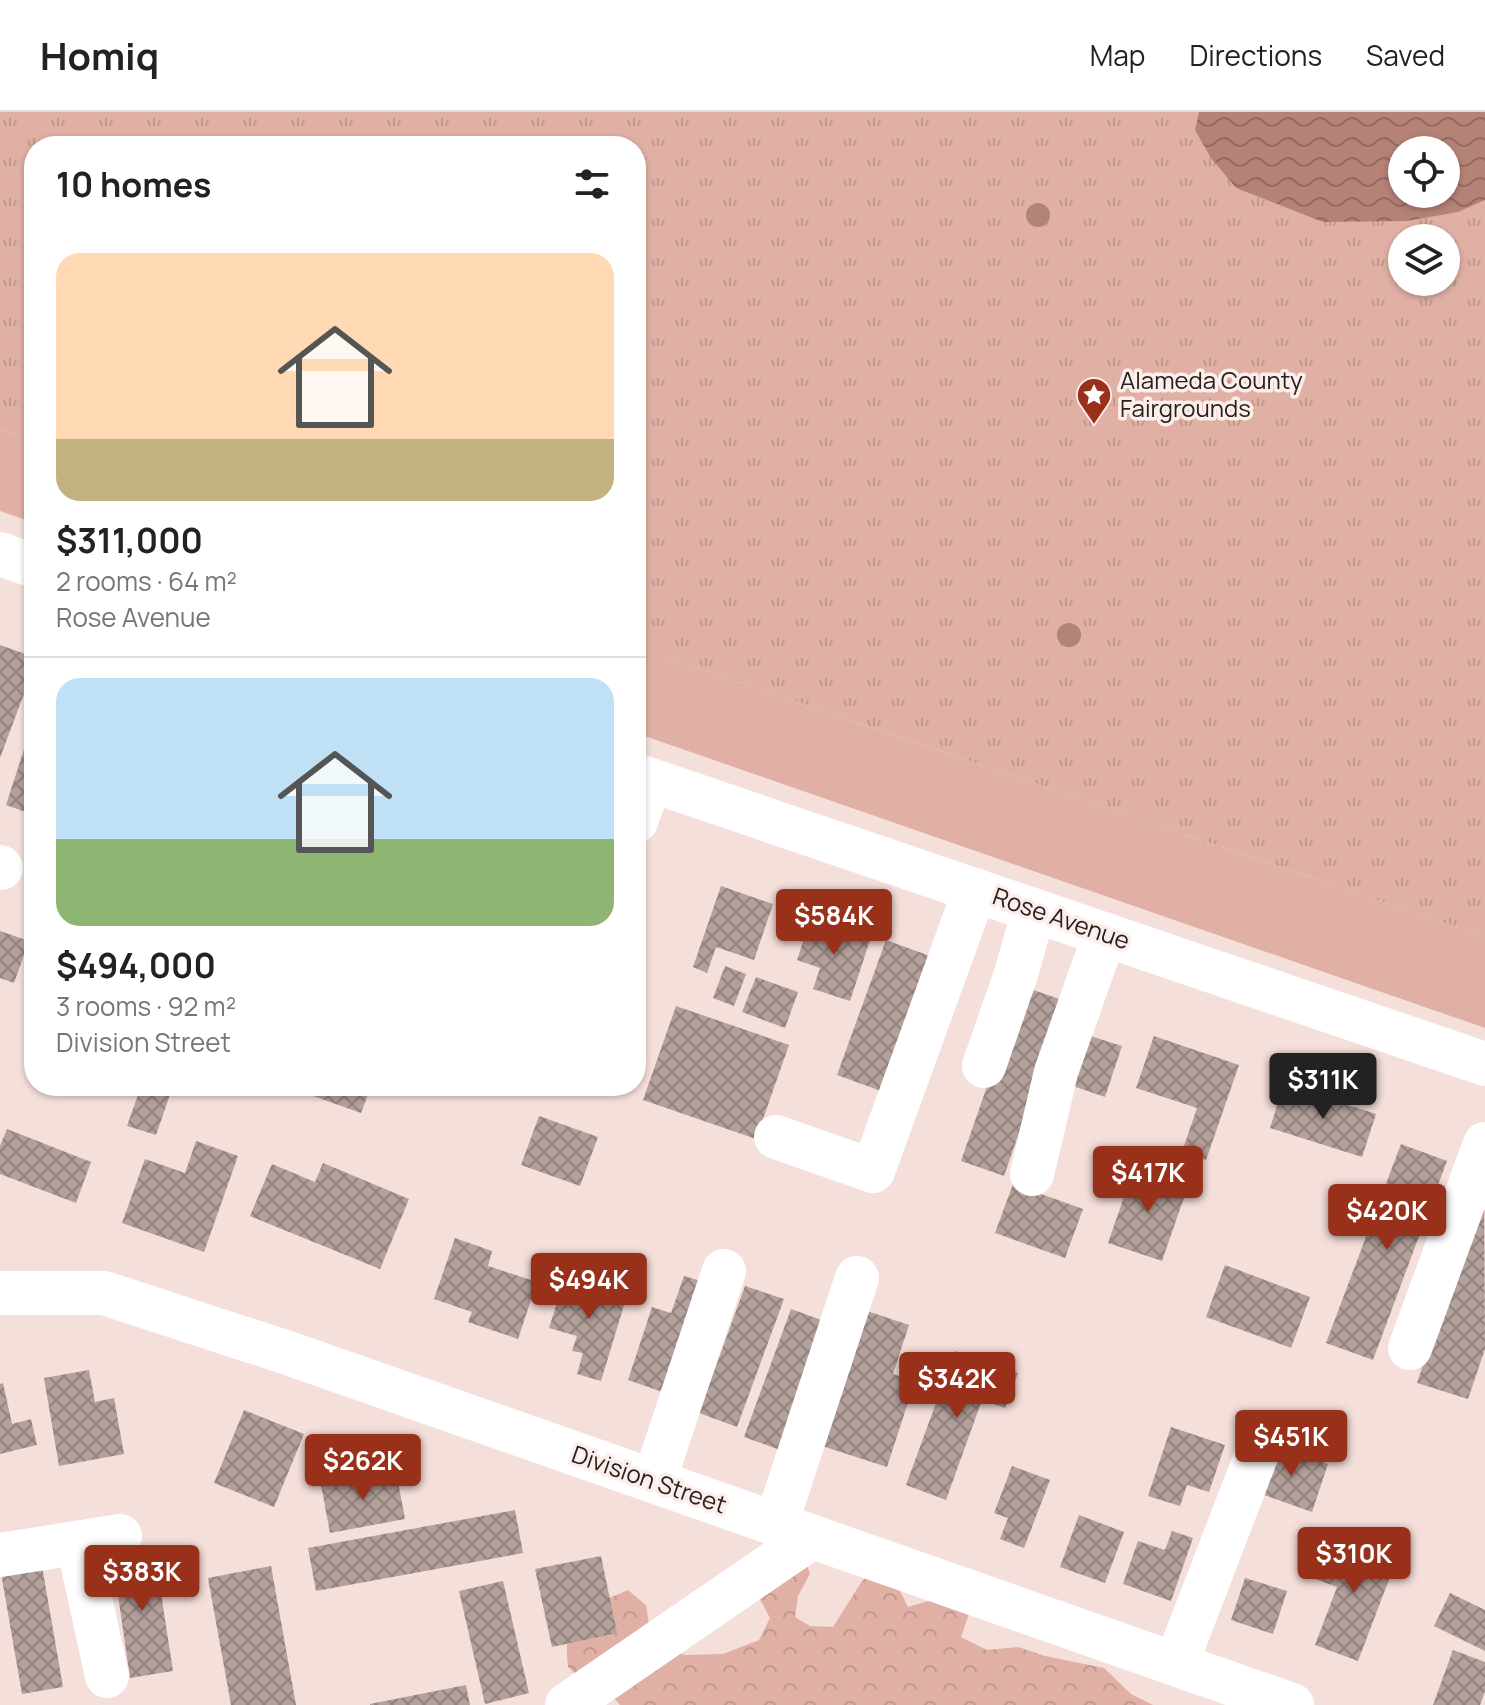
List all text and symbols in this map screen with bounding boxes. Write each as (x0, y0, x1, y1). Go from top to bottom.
text: Homiq (40, 29, 159, 81)
text: Map (1090, 36, 1145, 74)
text: Directions (1189, 36, 1322, 74)
text: Saved (1366, 36, 1445, 74)
map controls (1388, 136, 1460, 296)
button: locate (1388, 136, 1460, 208)
text: 10 homes (56, 161, 212, 207)
icon: filters (570, 162, 614, 206)
button: layers (1388, 224, 1460, 296)
icon: home (263, 305, 407, 449)
place label: Alameda County Fairgrounds (1120, 363, 1303, 424)
place icon: Alameda County Fairgrounds (1075, 376, 1113, 426)
text: $311,000 (56, 517, 203, 563)
text: 2 rooms · 64 m² (56, 563, 237, 599)
text: Rose Avenue (56, 599, 211, 635)
icon: home (263, 730, 407, 874)
street label: Rose Avenue (989, 879, 1134, 956)
pin: $584K (778, 889, 890, 957)
text: $584K (794, 897, 874, 933)
text: $494,000 (56, 942, 216, 988)
text: 3 rooms · 92 m² (56, 988, 236, 1024)
text: Division Street (56, 1024, 231, 1060)
pin: $311K (1267, 1053, 1379, 1121)
text: $311K (1287, 1061, 1359, 1097)
pin: $417K (1092, 1146, 1204, 1214)
text: $417K (1111, 1154, 1185, 1190)
pin: $420K (1331, 1184, 1443, 1252)
text: $420K (1346, 1192, 1428, 1228)
pin: $494K (533, 1253, 645, 1321)
text: $494K (549, 1261, 629, 1297)
pin: $342K (901, 1352, 1013, 1420)
text: $342K (917, 1360, 997, 1396)
pin: $451K (1235, 1410, 1347, 1478)
text: $451K (1253, 1418, 1329, 1454)
pin: $262K (307, 1434, 419, 1502)
street label: Division Street (568, 1437, 731, 1520)
text: $262K (323, 1442, 403, 1478)
pin: $310K (1298, 1527, 1410, 1595)
text: $310K (1316, 1535, 1392, 1571)
pin: $383K (86, 1545, 198, 1613)
text: $383K (102, 1553, 182, 1589)

